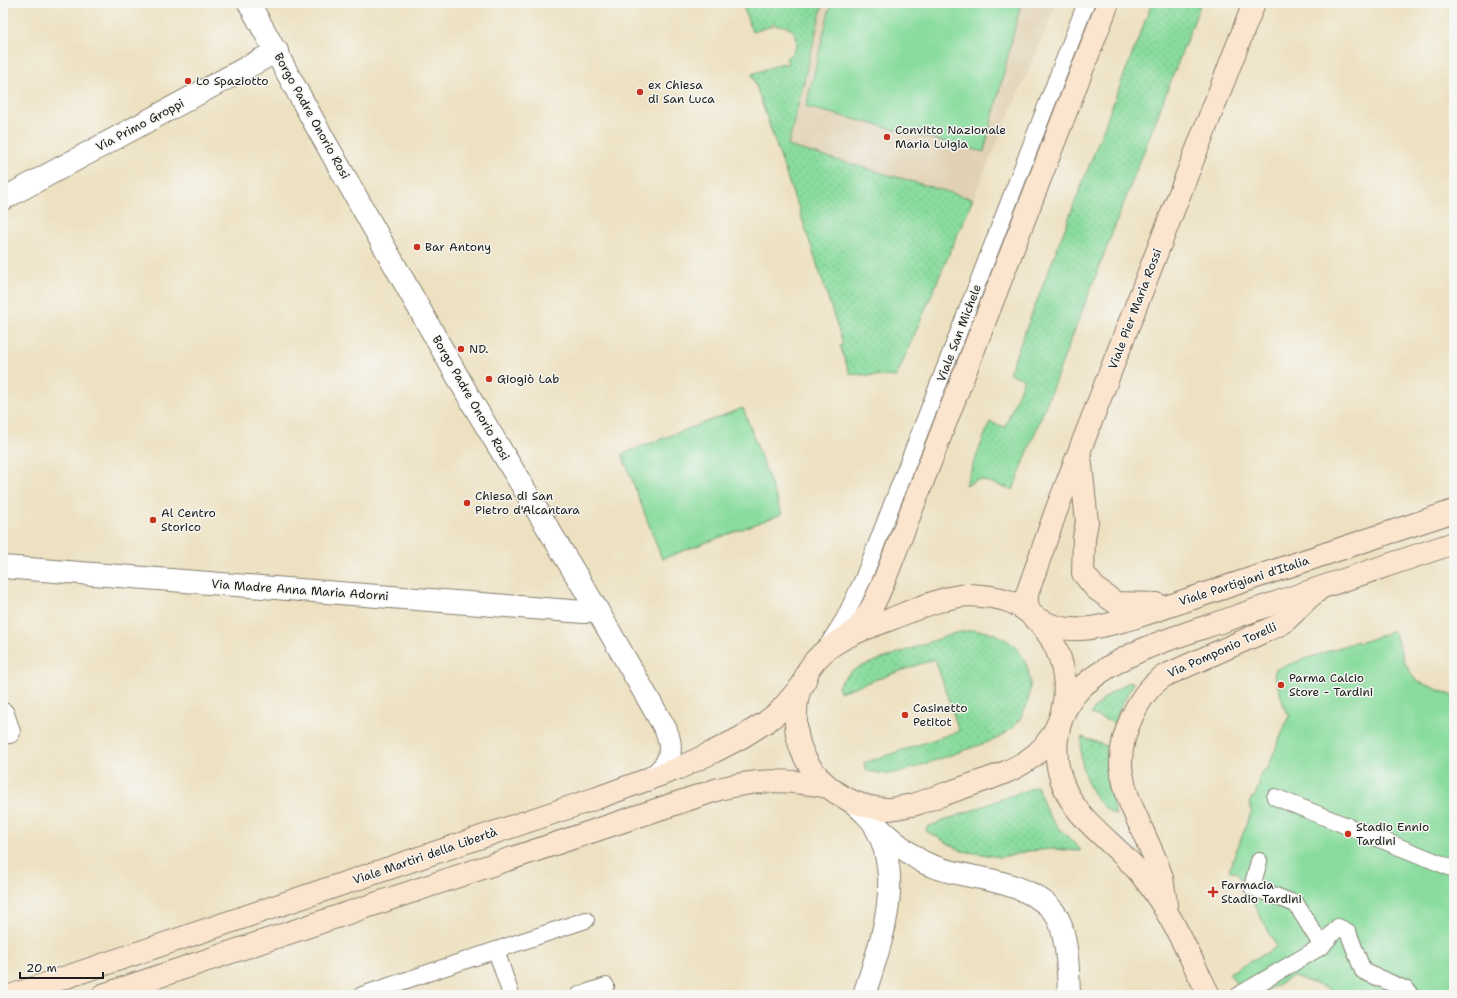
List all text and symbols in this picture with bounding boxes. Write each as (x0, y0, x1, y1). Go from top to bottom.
street label: Borgo Padre Onorio Rosi (271, 50, 353, 182)
place label: Lo Spaziotto (196, 73, 269, 89)
marker: Lo Spaziotto (183, 76, 193, 86)
place label: ex Chiesa di San Luca (648, 77, 715, 107)
marker: ex Chiesa di San Luca (635, 87, 645, 97)
street label: Via Primo Groppi (93, 95, 187, 155)
place label: Convitto Nazionale Maria Luigia (895, 122, 1006, 152)
marker: Convitto Nazionale Maria Luigia (882, 132, 892, 142)
place label: Bar Antony (425, 239, 491, 255)
marker: Bar Antony (412, 242, 422, 252)
street label: Viale Pier Maria Rossi (1105, 246, 1165, 372)
street label: Viale San Michele (933, 282, 985, 384)
street label: Borgo Padre Onorio Rosi (429, 333, 513, 463)
place label: ND. (469, 341, 488, 357)
marker: ND. (456, 344, 466, 354)
place label: Giogiò Lab (497, 371, 559, 387)
marker: Giogiò Lab (484, 374, 494, 384)
place label: Chiesa di San Pietro d'Alcantara (475, 488, 580, 518)
marker: Chiesa di San Pietro d'Alcantara (462, 498, 472, 508)
place label: Al Centro Storico (161, 505, 216, 535)
marker: Al Centro Storico (148, 515, 158, 525)
street label: Viale Partigiani d'Italia (1177, 552, 1312, 610)
street label: Via Madre Anna Maria Adorni (211, 576, 389, 604)
street label: Via Pomponio Torelli (1165, 619, 1279, 681)
place label: Parma Calcio Store - Tardini (1289, 670, 1373, 700)
marker: Parma Calcio Store - Tardini (1276, 680, 1286, 690)
place label: Casinetto Petitot (913, 700, 968, 730)
marker: Casinetto Petitot (900, 710, 910, 720)
place label: Stadio Ennio Tardini (1356, 819, 1429, 849)
street label: Viale Martiri della Libertà (351, 824, 500, 888)
marker: Stadio Ennio Tardini (1343, 829, 1353, 839)
place label: Farmacia Stadio Tardini (1221, 877, 1302, 907)
marker: Farmacia Stadio Tardini (1208, 887, 1218, 897)
scale bar (20, 954, 103, 980)
text: 20 m (26, 960, 57, 976)

